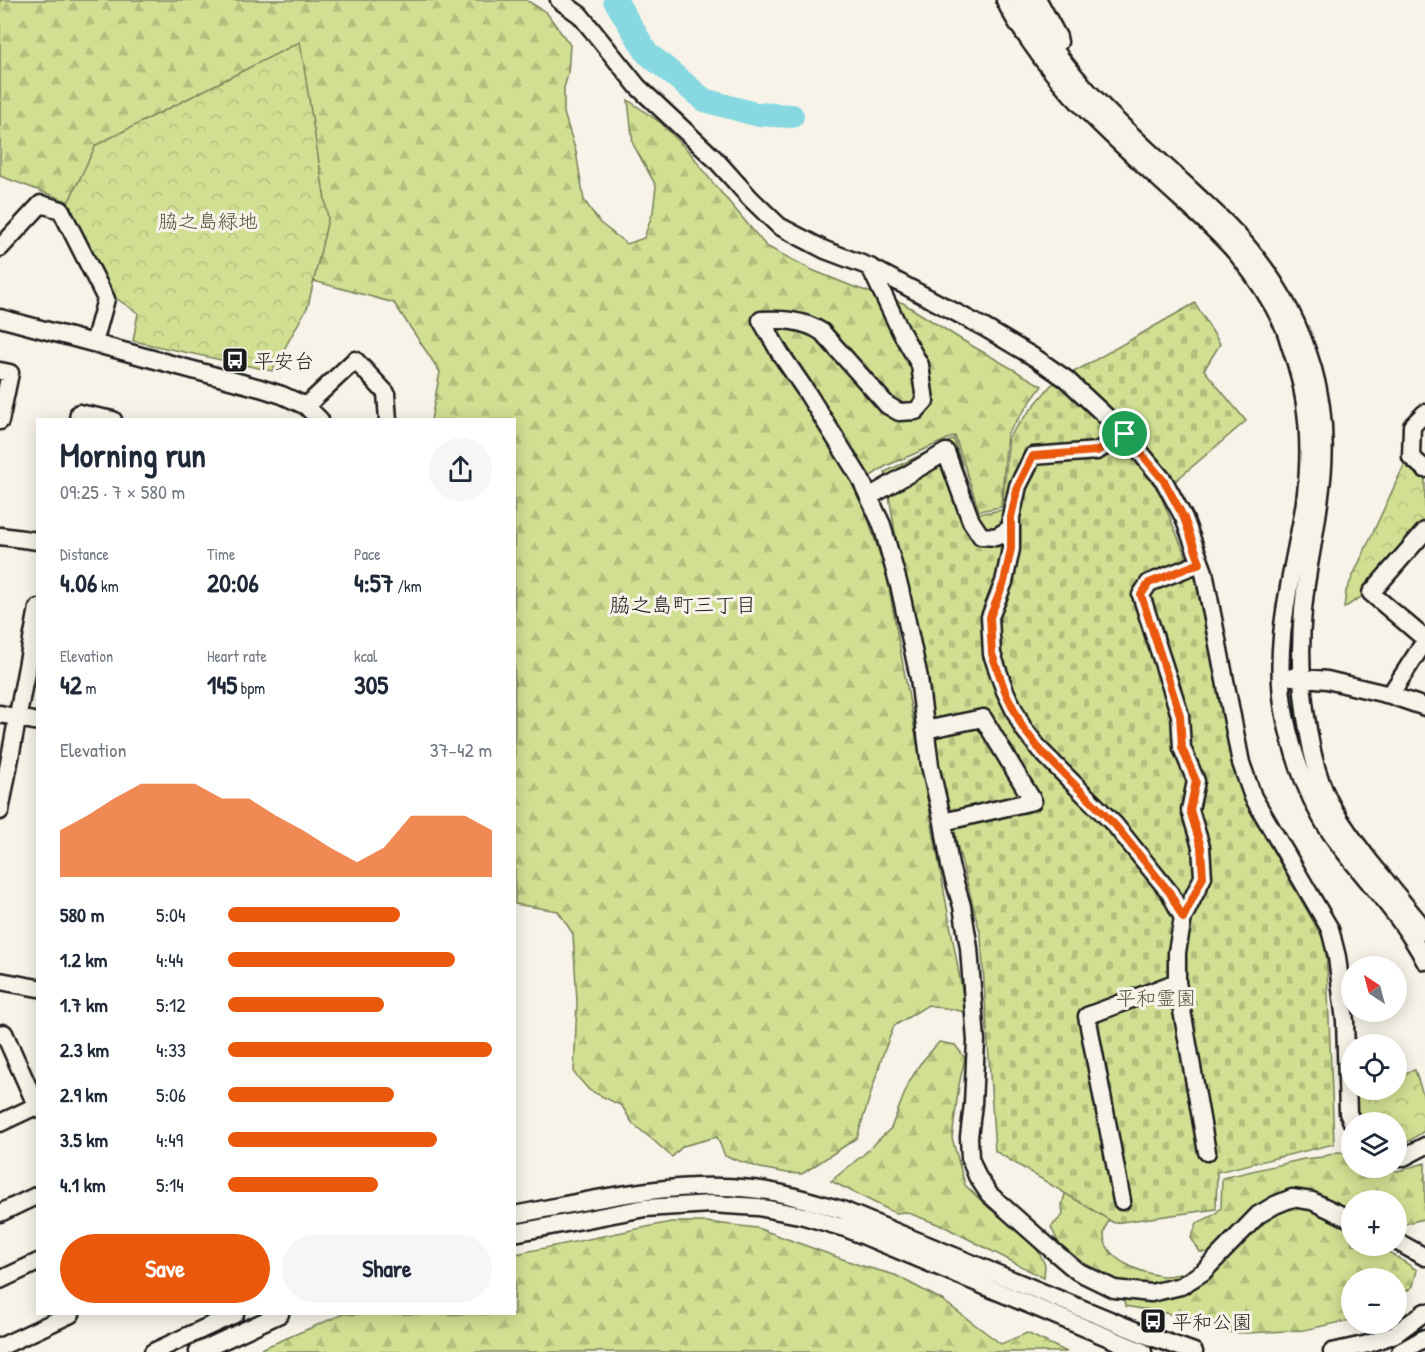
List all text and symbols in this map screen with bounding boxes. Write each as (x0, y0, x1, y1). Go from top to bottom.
park label: 脇之島緑地 (158, 207, 258, 234)
bus stop icon: 平安台 (220, 345, 250, 375)
place label: 平安台 (254, 347, 314, 374)
pin (1099, 408, 1150, 459)
icon: arrive (1108, 417, 1141, 450)
text: Morning run (60, 433, 206, 477)
button: share (429, 438, 492, 501)
text: 09:25 · 7 × 580 m (60, 478, 185, 505)
text: Distance (60, 543, 109, 565)
text: Time (207, 543, 235, 565)
text: Pace (354, 543, 381, 565)
text: 4.06 (60, 565, 97, 600)
text: 20:06 (207, 565, 259, 600)
text: 4:57 (354, 565, 394, 600)
text: km (97, 575, 119, 597)
text: /km (394, 575, 422, 597)
district label: 脇之島町三丁目 (610, 590, 757, 619)
text: Elevation (60, 645, 113, 667)
text: Heart rate (207, 645, 267, 667)
text: kcal (354, 645, 377, 667)
text: 42 (60, 667, 82, 702)
text: 145 (207, 667, 237, 702)
text: 305 (354, 667, 388, 702)
text: m (82, 677, 96, 699)
text: bpm (237, 677, 265, 699)
text: Elevation (60, 736, 126, 763)
text: 37–42 m (430, 736, 492, 763)
text: 580 m (60, 901, 104, 928)
text: 5:04 (156, 901, 186, 928)
text: 1.2 km (60, 946, 107, 973)
text: 4:44 (156, 946, 183, 973)
north arrow (1341, 956, 1407, 1022)
map controls (1341, 956, 1407, 1334)
park label: 平和霊園 (1116, 984, 1196, 1011)
text: 1.7 km (60, 991, 108, 1018)
text: 5:12 (156, 991, 186, 1018)
button: locate (1341, 1034, 1407, 1100)
text: 2.3 km (60, 1036, 109, 1063)
text: 4:33 (156, 1036, 186, 1063)
text: 2.9 km (60, 1081, 107, 1108)
text: 5:06 (156, 1081, 186, 1108)
button: layers (1341, 1112, 1407, 1178)
text: 3.5 km (60, 1126, 108, 1153)
text: 4:49 (156, 1126, 183, 1153)
text: 4.1 km (60, 1171, 106, 1198)
text: 5:14 (156, 1171, 184, 1198)
button: + (1341, 1190, 1407, 1256)
button: Save (60, 1234, 270, 1303)
button: Share (282, 1234, 492, 1303)
button: − (1341, 1268, 1407, 1334)
bus stop icon: 平和公園 (1138, 1306, 1168, 1336)
place label: 平和公園 (1172, 1308, 1252, 1335)

